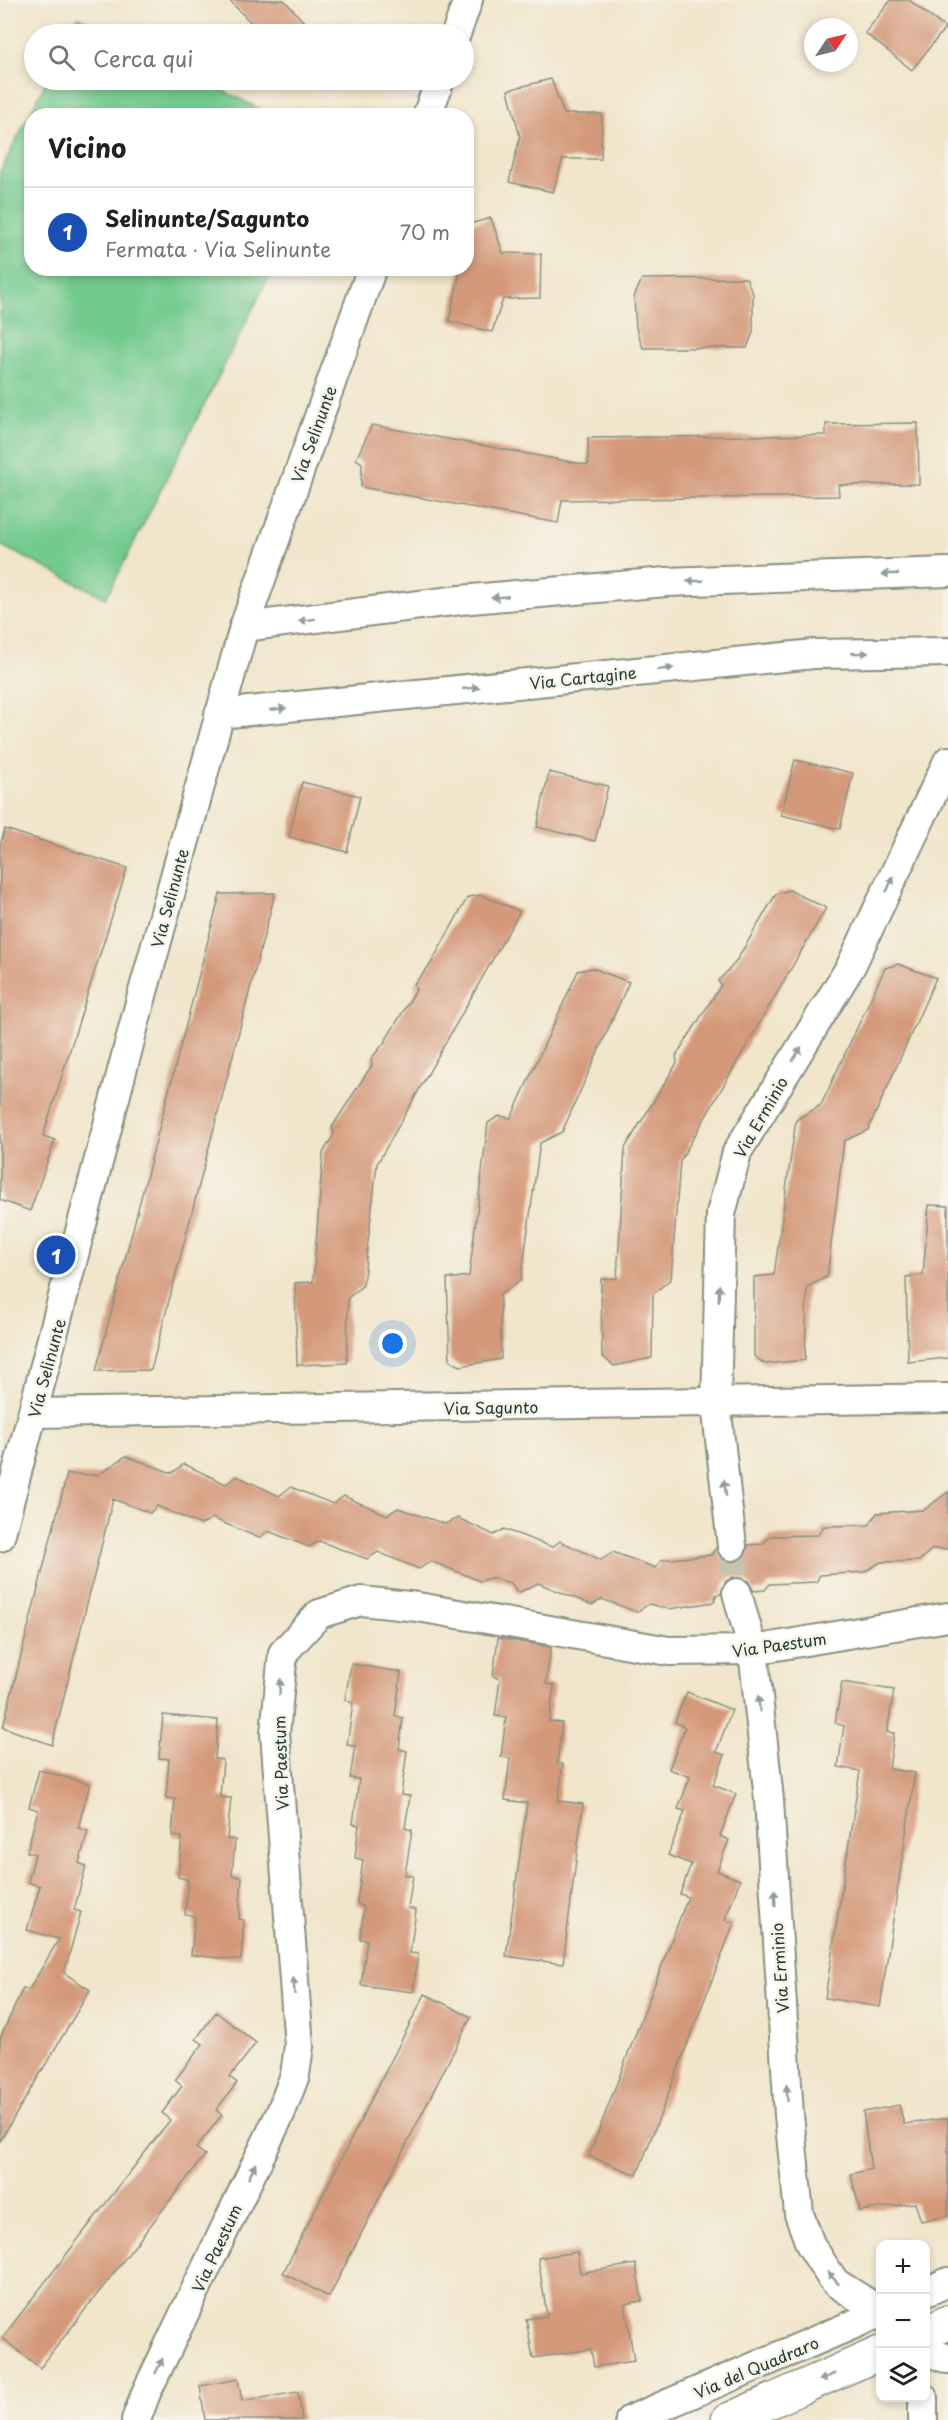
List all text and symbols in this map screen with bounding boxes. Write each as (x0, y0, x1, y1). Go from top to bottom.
north arrow (804, 18, 858, 72)
search box (24, 24, 474, 90)
icon: search (45, 41, 78, 74)
text: Cerca qui (93, 41, 193, 74)
text: Vicino (48, 128, 126, 167)
text: Selinunte/Sagunto (105, 201, 309, 234)
text: 1 (63, 217, 72, 247)
text: 70 m (400, 217, 450, 247)
text: Fermata · Via Selinunte (105, 234, 331, 264)
street label: Via Selinunte (284, 382, 342, 486)
one-way arrow (880, 569, 899, 579)
one-way arrow (685, 577, 704, 586)
one-way arrow (491, 592, 510, 602)
one-way arrow (297, 615, 316, 625)
one-way arrow (850, 648, 869, 658)
street label: Via Cartagine (528, 659, 638, 695)
one-way arrow (656, 664, 675, 674)
one-way arrow (462, 683, 481, 693)
one-way arrow (268, 704, 287, 714)
street label: Via Selinunte (144, 845, 194, 950)
one-way arrow (886, 875, 895, 892)
one-way arrow (791, 1046, 802, 1062)
street label: Via Erminio (727, 1072, 793, 1162)
pin: 1 (36, 1232, 76, 1278)
one-way arrow (714, 1284, 723, 1303)
street label: Via Selinunte (21, 1315, 71, 1420)
your location (378, 1329, 407, 1358)
street label: Via Sagunto (444, 1394, 539, 1420)
one-way arrow (721, 1478, 730, 1497)
street label: Via Paestum (730, 1625, 828, 1663)
one-way arrow (275, 1677, 285, 1696)
one-way arrow (754, 1695, 764, 1714)
street label: Via Paestum (266, 1715, 294, 1811)
one-way arrow (770, 1889, 779, 1908)
street label: Via Erminio (764, 1922, 794, 2014)
one-way arrow (290, 1977, 299, 1996)
one-way arrow (783, 2083, 792, 2102)
one-way arrow (248, 2163, 257, 2180)
street label: Via Paestum (185, 2200, 247, 2296)
map controls (876, 2240, 930, 2402)
button: + (876, 2240, 930, 2294)
one-way arrow (827, 2271, 840, 2286)
button: − (876, 2294, 930, 2348)
street label: Via del Quadraro (690, 2330, 822, 2404)
button: layers (876, 2348, 930, 2402)
one-way arrow (155, 2358, 164, 2375)
one-way arrow (818, 2373, 836, 2382)

